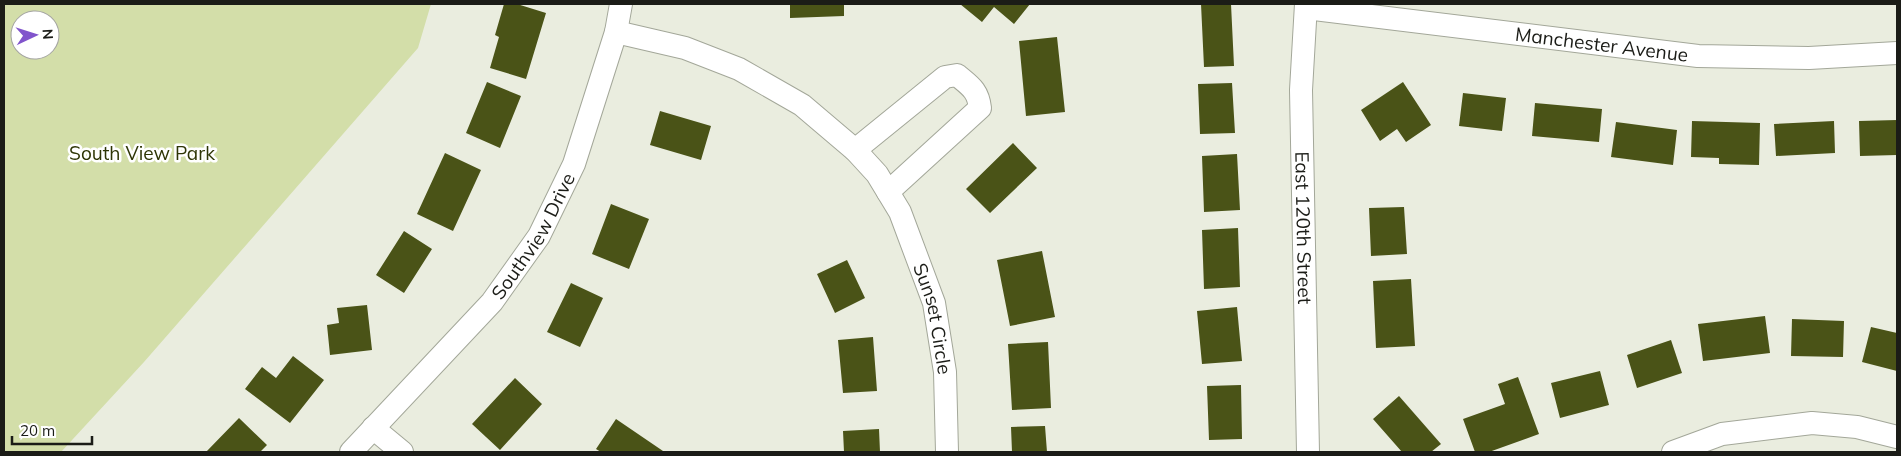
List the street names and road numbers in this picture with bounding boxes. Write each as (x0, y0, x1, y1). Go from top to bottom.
street label: Manchester Avenue (1514, 22, 1690, 67)
street label: East 120th Street (1290, 151, 1317, 305)
street label: Southview Drive (486, 169, 580, 304)
street label: Sunset Circle (908, 259, 957, 376)

